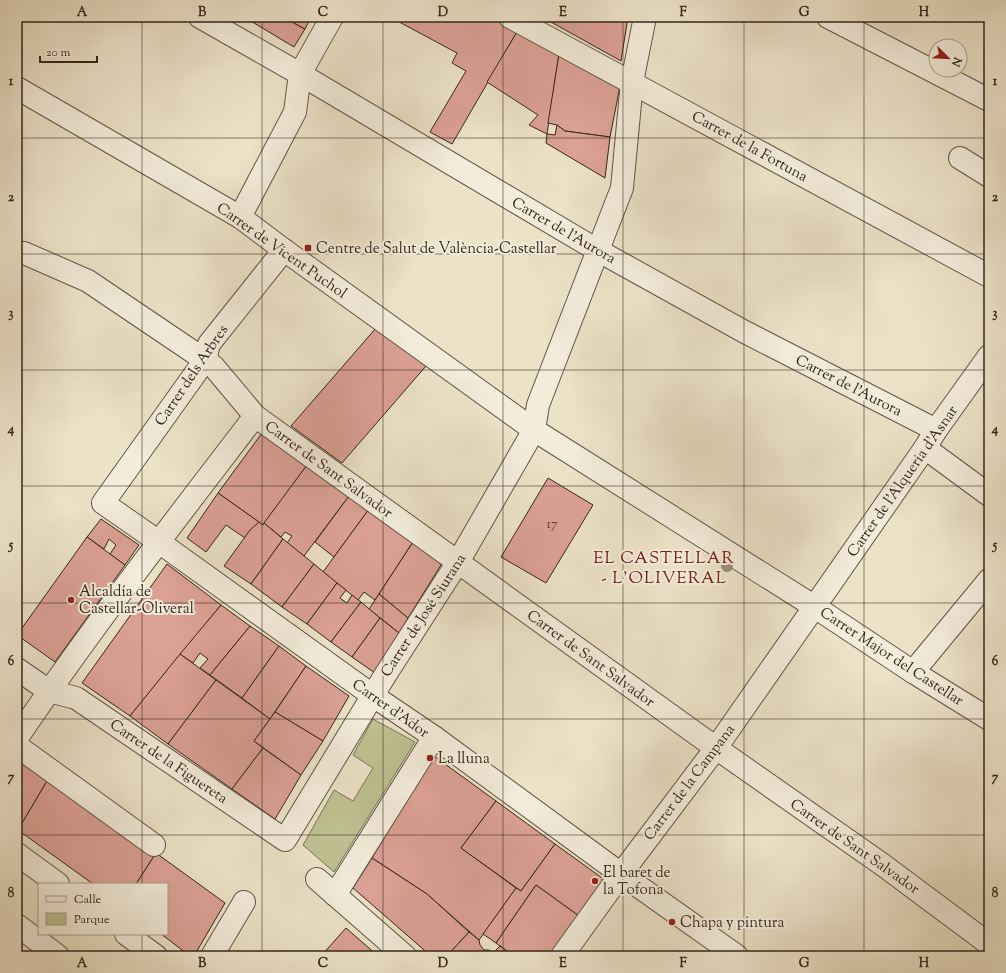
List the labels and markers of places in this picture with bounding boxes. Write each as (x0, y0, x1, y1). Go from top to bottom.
place label: Centre de Salut de València-Castellar (316, 239, 557, 260)
marker: Centre de Salut de València-Castellar (303, 243, 313, 253)
place label: Alcaldía de Castellar-Oliveral (79, 582, 194, 620)
marker: Alcaldía de Castellar-Oliveral (66, 595, 76, 605)
place label: La lluna (438, 749, 490, 770)
marker: La lluna (425, 753, 435, 763)
place label: El baret de la Tofona (603, 863, 671, 901)
marker: El baret de la Tofona (590, 876, 600, 886)
place label: Chapa y pintura (680, 913, 784, 934)
marker: Chapa y pintura (667, 917, 677, 927)

